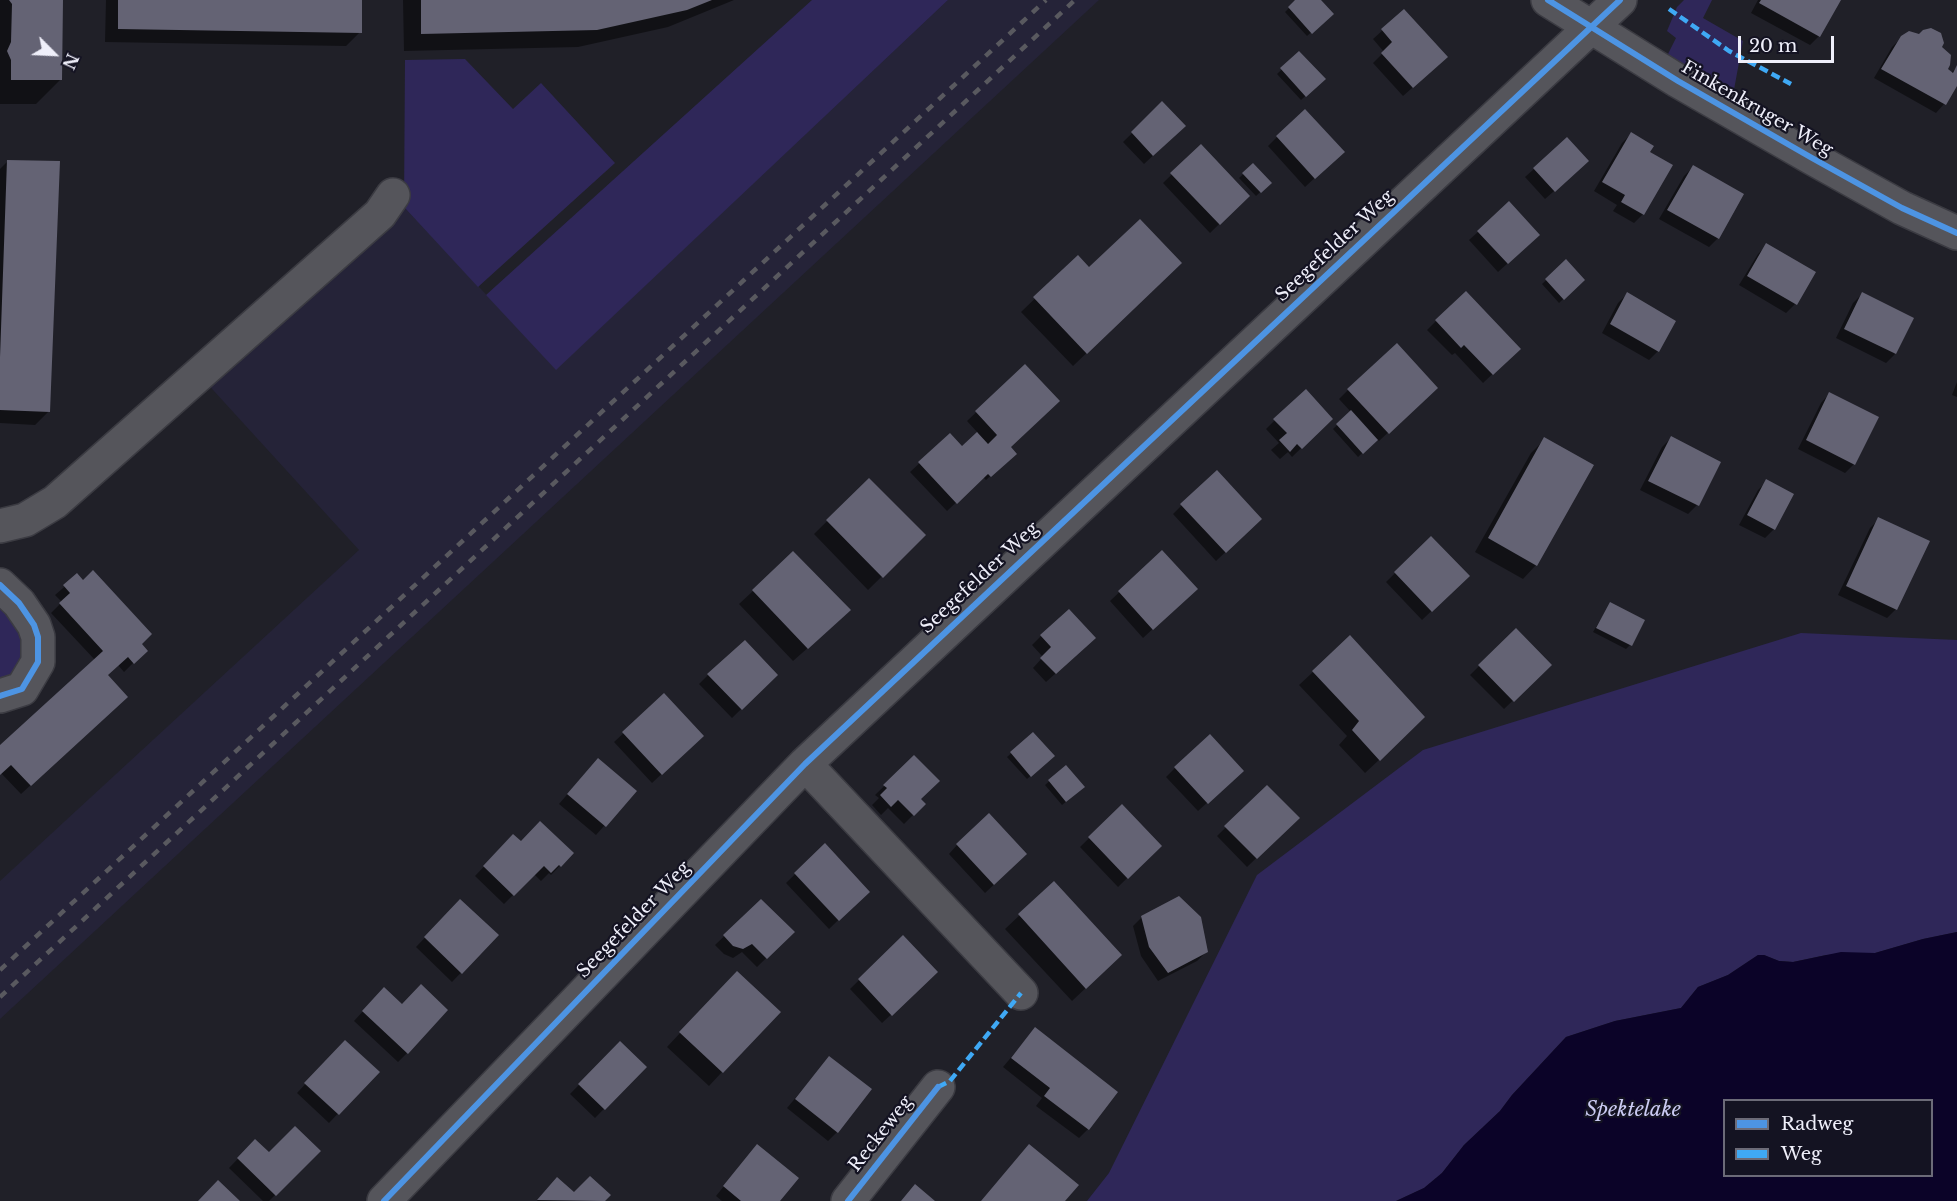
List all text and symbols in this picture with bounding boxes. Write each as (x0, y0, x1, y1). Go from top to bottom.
north arrow (24, 24, 84, 84)
scale bar (1741, 24, 1837, 62)
text: 20 m (1749, 35, 1797, 57)
text: N (58, 50, 83, 72)
street label: Finkenkruger Weg (1678, 57, 1836, 161)
street label: Seegefelder Weg (1271, 186, 1399, 306)
street label: Seegefelder Weg (916, 518, 1044, 638)
street label: Seegefelder Weg (573, 857, 695, 983)
street label: Reckeweg (845, 1092, 917, 1176)
water label: Spektelake (1585, 1098, 1681, 1122)
legend (1723, 1099, 1933, 1177)
text: Radweg (1781, 1113, 1853, 1135)
text: Weg (1781, 1143, 1822, 1165)

